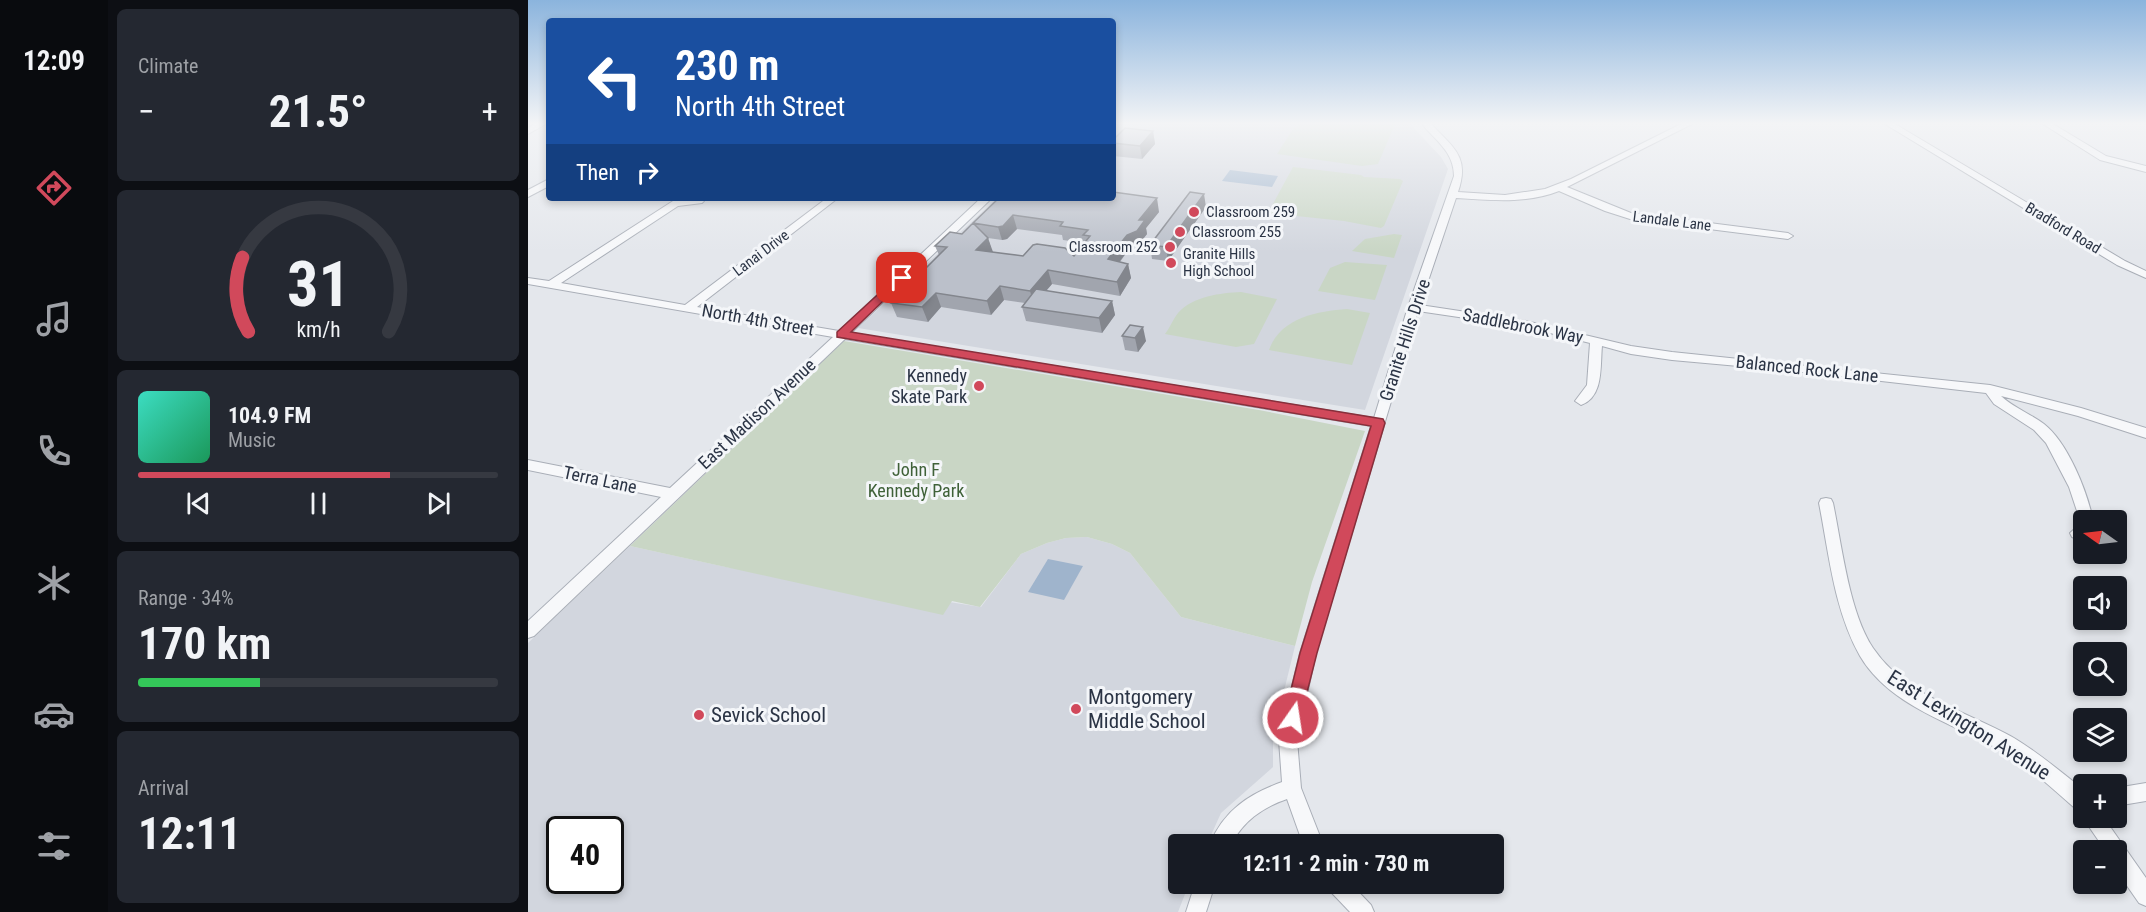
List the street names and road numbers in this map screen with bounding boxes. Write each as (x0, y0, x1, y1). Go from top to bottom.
street label: Bradford Road (2022, 198, 2104, 258)
street label: Landale Lane (1632, 207, 1712, 235)
street label: Lanai Drive (729, 226, 793, 280)
street label: Granite Hills Drive (1375, 276, 1434, 403)
street label: North 4th Street (700, 299, 816, 340)
street label: Saddlebrook Way (1461, 304, 1586, 348)
street label: Balanced Rock Lane (1735, 351, 1879, 386)
street label: East Madison Avenue (694, 354, 820, 473)
street label: Terra Lane (561, 461, 639, 498)
street label: East Lexington Avenue (1883, 665, 2055, 785)

